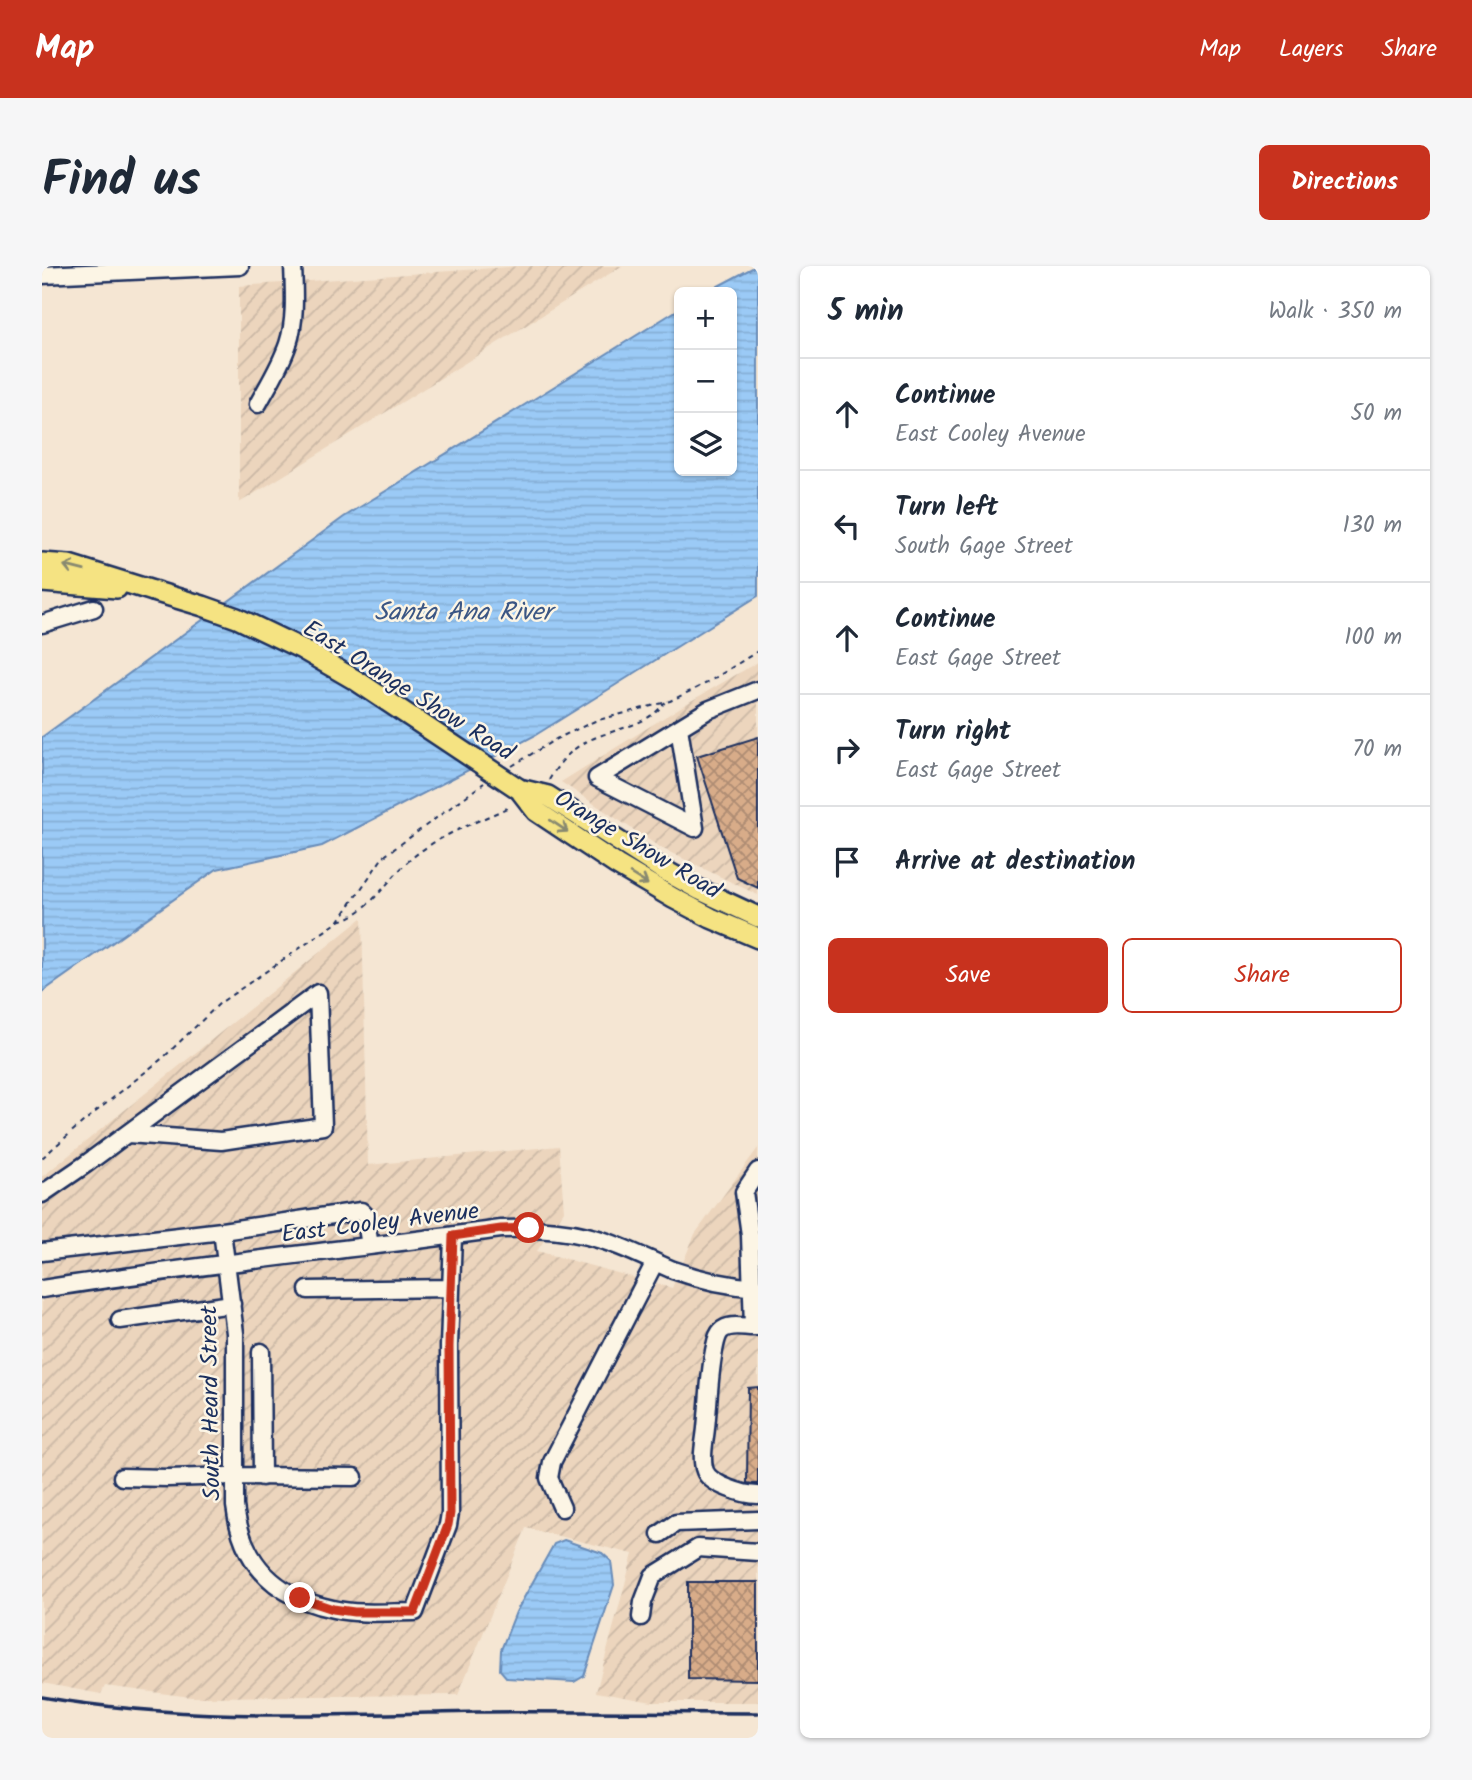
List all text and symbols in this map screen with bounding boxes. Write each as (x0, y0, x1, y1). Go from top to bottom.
text: Map (35, 23, 95, 76)
text: Map (1199, 30, 1241, 69)
text: Layers (1279, 30, 1343, 69)
text: Share (1381, 30, 1437, 69)
text: Find us (42, 143, 200, 221)
button: Directions (1259, 145, 1430, 220)
map controls (674, 287, 737, 476)
button: + (674, 287, 737, 350)
text: 5 min (828, 288, 904, 336)
text: Walk · 350 m (1268, 294, 1402, 330)
button: − (674, 350, 737, 413)
text: Continue (895, 375, 996, 417)
icon: ahead (828, 395, 866, 433)
text: 50 m (1351, 396, 1402, 432)
button: layers (674, 413, 737, 476)
text: East Cooley Avenue (895, 417, 1086, 453)
text: Turn left (895, 487, 998, 529)
icon: left (828, 507, 866, 545)
text: 130 m (1343, 508, 1402, 544)
text: South Gage Street (895, 529, 1073, 565)
one-way arrow (63, 561, 86, 574)
water label: Santa Ana River (374, 592, 557, 634)
text: Continue (895, 599, 996, 641)
street label: East Orange Show Road (295, 610, 523, 773)
icon: ahead (828, 619, 866, 657)
text: 100 m (1344, 620, 1402, 656)
text: East Gage Street (895, 641, 1061, 677)
text: Turn right (895, 711, 1011, 753)
icon: right (828, 731, 866, 769)
text: 70 m (1352, 732, 1402, 768)
text: East Gage Street (895, 753, 1061, 789)
street label: Orange Show Road (546, 780, 729, 911)
one-way arrow (549, 819, 568, 834)
text: Arrive at destination (895, 841, 1135, 883)
icon: arrive (828, 843, 866, 881)
one-way arrow (628, 872, 648, 886)
button: Save (828, 938, 1108, 1013)
button: Share (1122, 938, 1402, 1013)
street label: East Cooley Avenue (279, 1192, 481, 1255)
route start (513, 1212, 544, 1243)
street label: South Heard Street (190, 1304, 233, 1501)
route end (284, 1582, 315, 1613)

